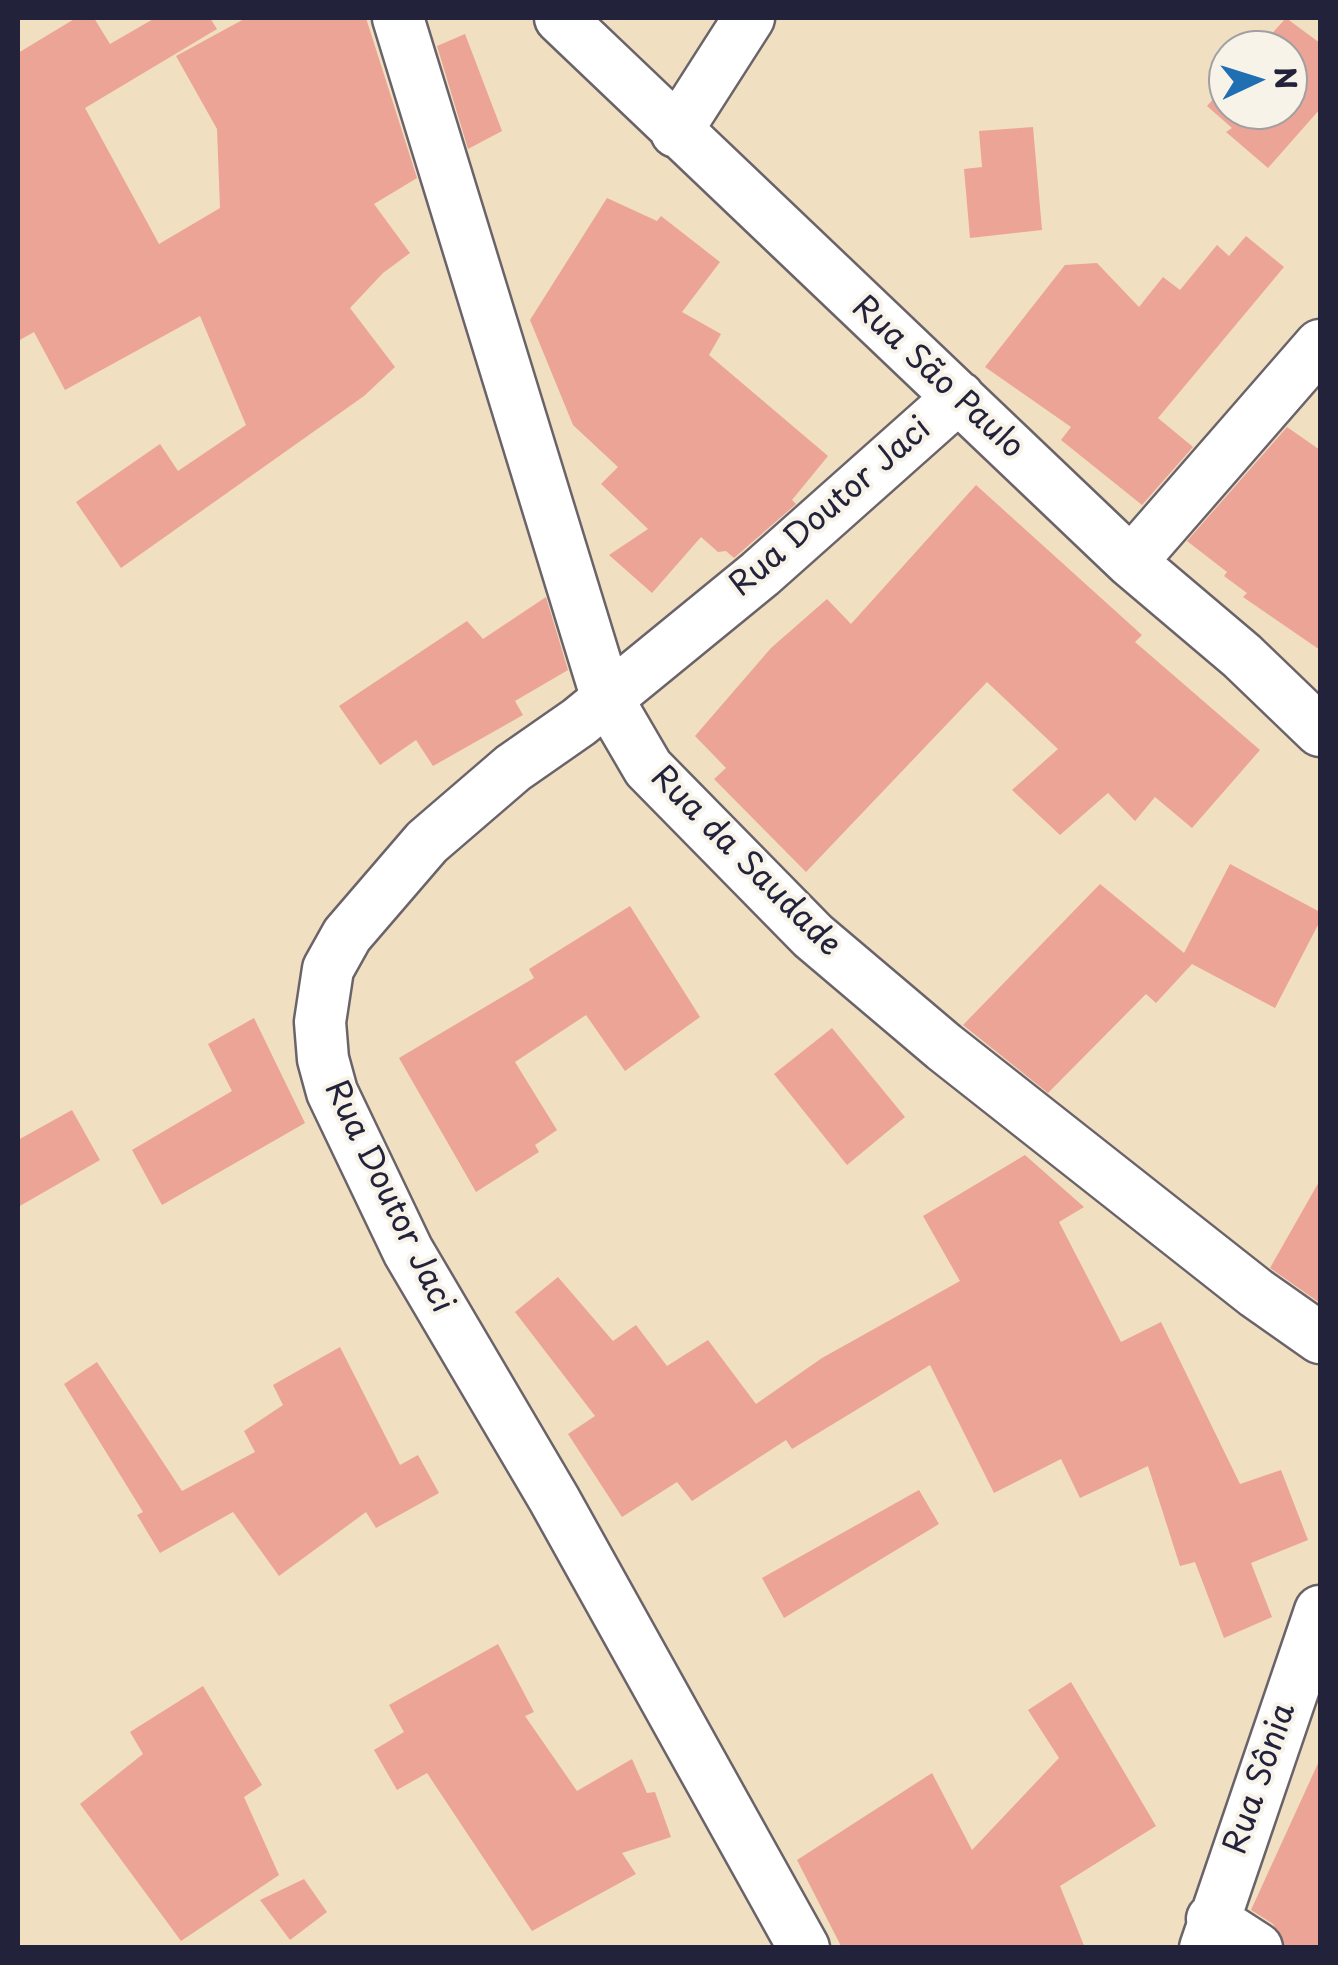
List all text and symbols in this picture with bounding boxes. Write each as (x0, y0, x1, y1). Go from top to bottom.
north arrow (1208, 30, 1308, 130)
text: N (1264, 65, 1309, 91)
street label: Rua São Paulo (843, 289, 1031, 467)
street label: Rua Doutor Jaci (723, 410, 939, 606)
street label: Rua da Saudade (642, 759, 848, 965)
street label: Rua Doutor Jaci (315, 1075, 461, 1319)
street label: Rua Sônia (1217, 1698, 1305, 1860)

